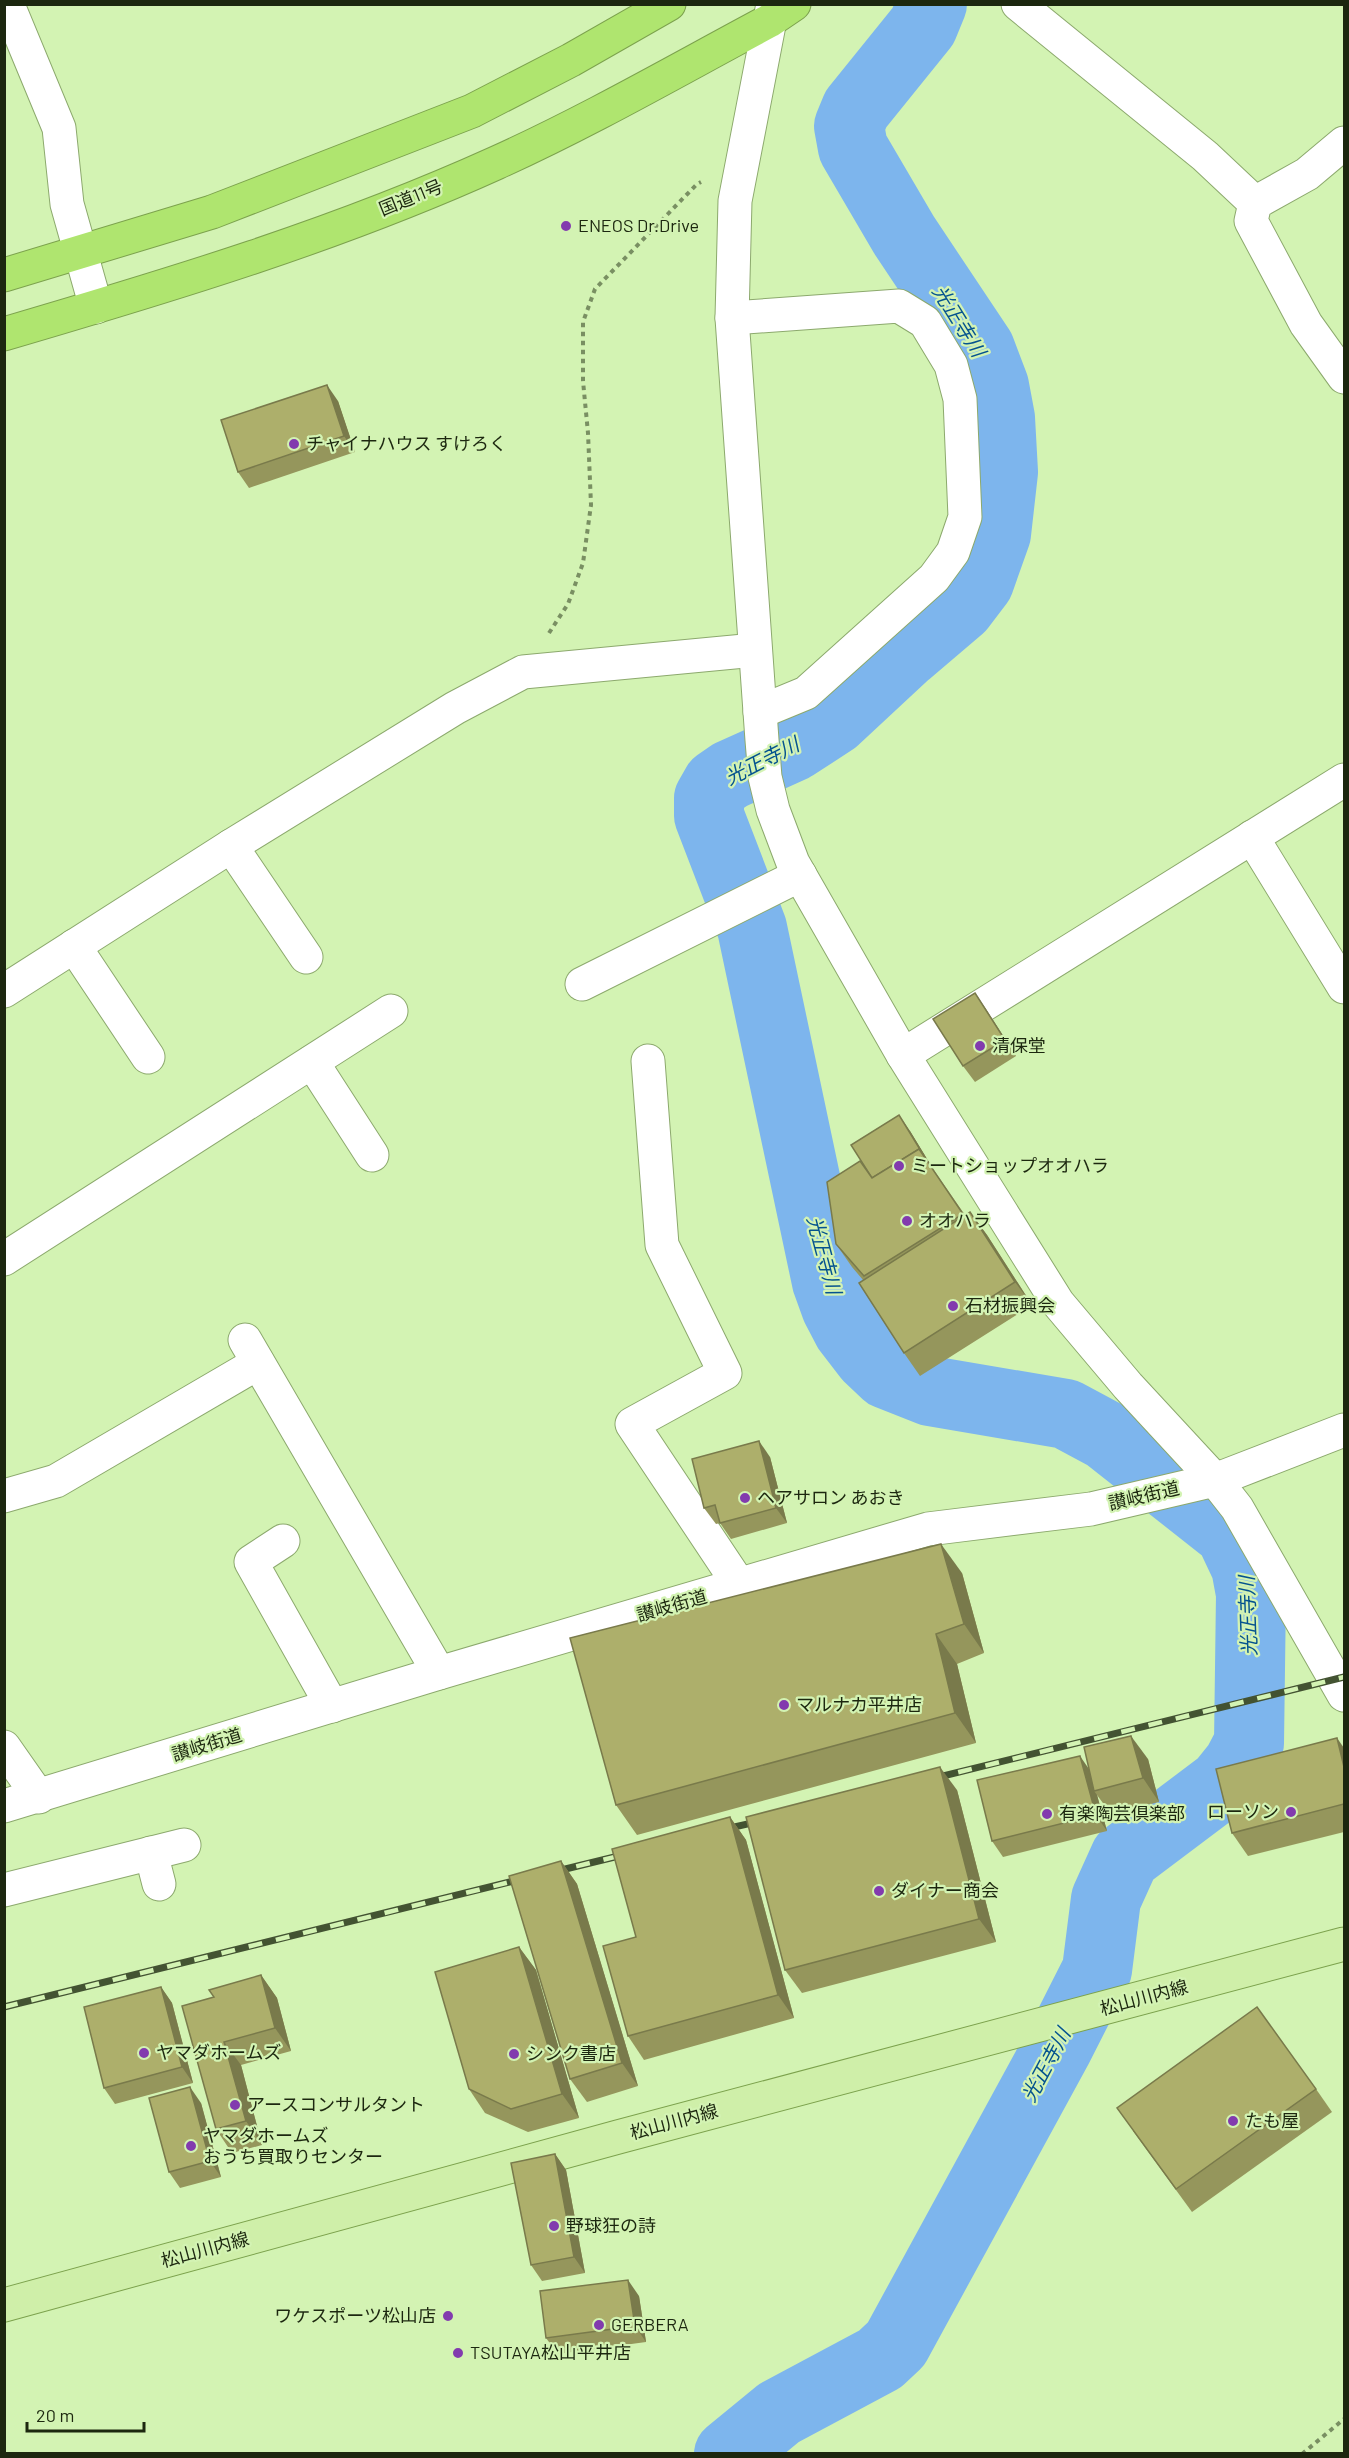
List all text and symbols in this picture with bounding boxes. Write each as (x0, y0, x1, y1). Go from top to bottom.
street label: 国道11号 (376, 174, 446, 220)
place label: ENEOS Dr.Drive (578, 214, 699, 236)
marker: ENEOS Dr.Drive (559, 219, 573, 233)
water label: 光正寺川 (928, 280, 992, 362)
place label: チャイナハウス すけろく (306, 432, 507, 454)
marker: チャイナハウス すけろく (287, 437, 301, 451)
water label: 光正寺川 (720, 730, 804, 789)
place label: 清保堂 (992, 1034, 1046, 1056)
marker: 清保堂 (973, 1039, 987, 1053)
place label: ミートショップオオハラ (911, 1154, 1109, 1176)
marker: ミートショップオオハラ (892, 1159, 906, 1173)
place label: オオハラ (919, 1209, 991, 1231)
water label: 光正寺川 (803, 1213, 847, 1298)
marker: オオハラ (900, 1214, 914, 1228)
place label: 石材振興会 (965, 1294, 1055, 1316)
marker: 石材振興会 (946, 1299, 960, 1313)
street label: 讃岐街道 (1106, 1476, 1181, 1514)
place label: ヘアサロン あおき (757, 1486, 905, 1508)
marker: ヘアサロン あおき (738, 1491, 752, 1505)
water label: 光正寺川 (1234, 1574, 1260, 1656)
street label: 讃岐街道 (634, 1585, 709, 1626)
place label: マルナカ平井店 (796, 1693, 922, 1715)
marker: マルナカ平井店 (777, 1698, 791, 1712)
street label: 讃岐街道 (169, 1723, 244, 1765)
place label: ローソン (1207, 1800, 1279, 1822)
place label: 有楽陶芸倶楽部 (1059, 1802, 1185, 1824)
marker: ローソン (1284, 1805, 1298, 1819)
marker: 有楽陶芸倶楽部 (1040, 1807, 1054, 1821)
place label: ダイナー商会 (891, 1879, 999, 1901)
marker: ダイナー商会 (872, 1884, 886, 1898)
street label: 松山川内線 (1097, 1975, 1190, 2019)
water label: 光正寺川 (1016, 2022, 1075, 2105)
place label: ヤマダホームズ (156, 2041, 281, 2063)
place label: シンク書店 (526, 2042, 616, 2064)
marker: ヤマダホームズ (137, 2046, 151, 2060)
marker: シンク書店 (507, 2047, 521, 2061)
place label: アースコンサルタント (247, 2093, 425, 2115)
marker: アースコンサルタント (228, 2098, 242, 2112)
street label: 松山川内線 (627, 2099, 720, 2143)
place label: たも屋 (1245, 2109, 1299, 2131)
marker: たも屋 (1226, 2114, 1240, 2128)
place label: ヤマダホームズ おうち買取りセンター (203, 2124, 383, 2167)
marker: ヤマダホームズ おうち買取りセンター (184, 2139, 198, 2153)
place label: 野球狂の詩 (566, 2214, 656, 2236)
marker: 野球狂の詩 (547, 2219, 561, 2233)
street label: 松山川内線 (158, 2227, 251, 2271)
place label: ワケスポーツ松山店 (274, 2304, 436, 2326)
marker: ワケスポーツ松山店 (441, 2309, 455, 2323)
place label: GERBERA (611, 2313, 689, 2335)
marker: GERBERA (592, 2318, 606, 2332)
place label: TSUTAYA松山平井店 (470, 2341, 631, 2363)
marker: TSUTAYA松山平井店 (451, 2346, 465, 2360)
scale bar (27, 2395, 144, 2433)
text: 20 m (36, 2404, 74, 2426)

